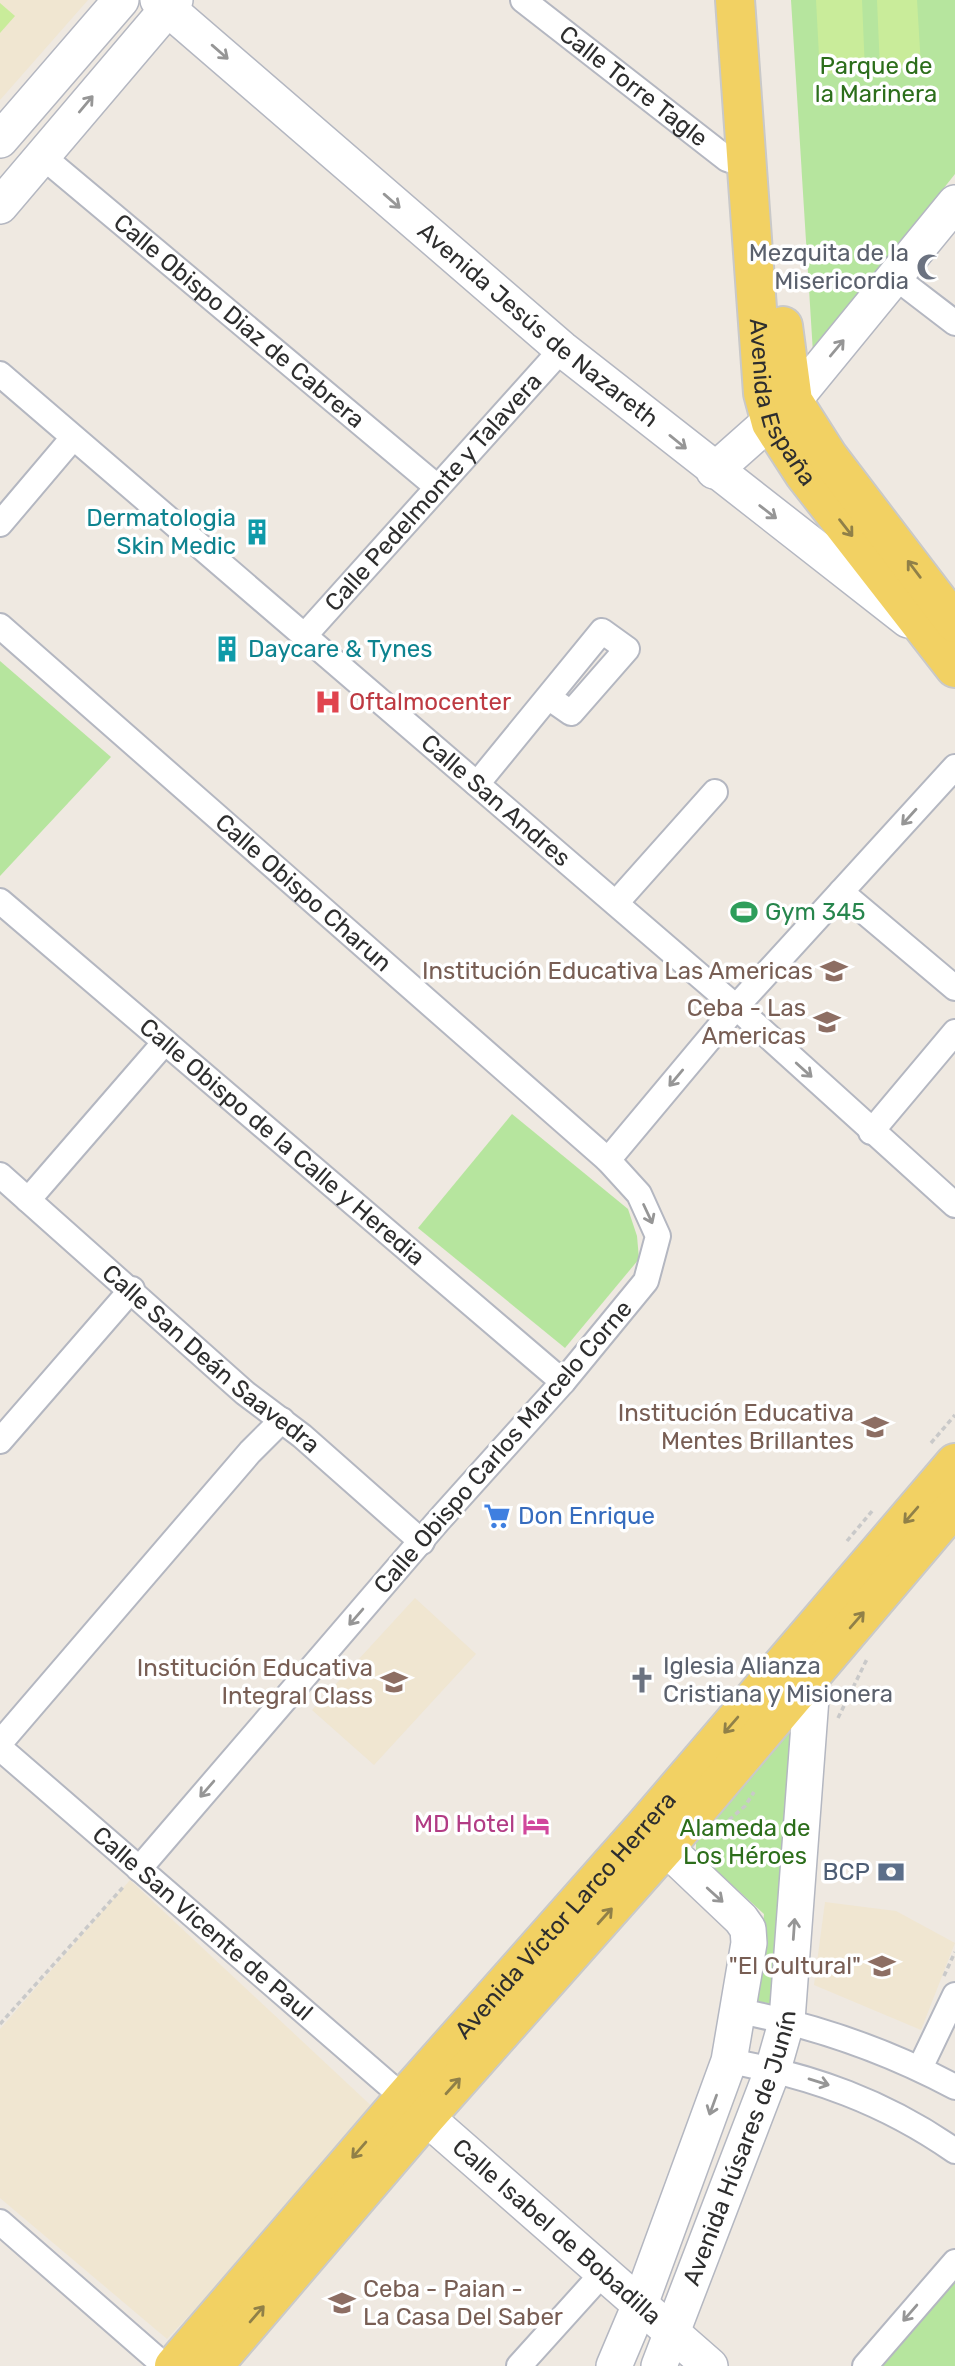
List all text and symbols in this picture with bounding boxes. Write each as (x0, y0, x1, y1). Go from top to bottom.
street label: Calle Torre Tagle (554, 20, 713, 153)
one-way arrow (211, 44, 229, 60)
park label: Parque de la Marinera (815, 52, 937, 108)
one-way arrow (78, 96, 94, 114)
one-way arrow (382, 193, 400, 209)
street label: Calle Obispo Diaz de Cabrera (108, 208, 370, 434)
street label: Avenida Jesús de Nazareth (412, 217, 664, 433)
place label: Mezquita de la Misericordia (749, 239, 909, 295)
mosque icon: Mezquita de la Misericordia (915, 252, 945, 282)
street label: Avenida España (744, 317, 822, 491)
one-way arrow (829, 340, 844, 358)
street label: Calle Pedelmonte y Talavera (319, 367, 547, 617)
one-way arrow (669, 435, 687, 450)
place label: Dermatologia Skin Medic (86, 504, 236, 560)
one-way arrow (759, 505, 777, 520)
building icon: Dermatologia Skin Medic (242, 517, 272, 547)
one-way arrow (839, 518, 853, 537)
one-way arrow (906, 560, 921, 579)
building icon: Daycare & Tynes (212, 634, 242, 664)
place label: Daycare & Tynes (248, 635, 432, 663)
hospital icon: Oftalmocenter (313, 687, 343, 717)
place label: Oftalmocenter (349, 688, 511, 716)
street label: Calle San Andres (416, 729, 576, 872)
street label: Calle Obispo Charun (210, 808, 397, 977)
one-way arrow (901, 808, 917, 826)
sports icon: Gym 345 (729, 897, 759, 927)
place label: Gym 345 (765, 898, 865, 926)
school or university icon: Institución Educativa Las Americas (819, 956, 849, 986)
place label: Institución Educativa Las Americas (422, 957, 813, 985)
place label: Ceba - Las Americas (687, 994, 806, 1050)
school or university icon: Ceba - Las Americas (812, 1007, 842, 1037)
street label: Calle Obispo de la Calle y Heredia (134, 1013, 430, 1271)
one-way arrow (795, 1062, 813, 1078)
one-way arrow (668, 1069, 684, 1087)
one-way arrow (642, 1203, 655, 1224)
street label: Calle San Deán Saavedra (97, 1259, 325, 1459)
street label: Calle Obispo Carlos Marcelo Corne (368, 1295, 638, 1599)
place label: Institución Educativa Mentes Brillantes (618, 1399, 854, 1455)
school or university icon: Institución Educativa Mentes Brillantes (860, 1412, 890, 1442)
supermarket icon: Don Enrique (482, 1501, 512, 1531)
place label: Don Enrique (518, 1502, 655, 1530)
one-way arrow (903, 1505, 919, 1523)
one-way arrow (348, 1608, 364, 1626)
one-way arrow (849, 1611, 865, 1629)
place label: Iglesia Alianza Cristiana y Misionera (663, 1652, 893, 1708)
place label: Institución Educativa Integral Class (137, 1654, 373, 1710)
church icon: Iglesia Alianza Cristiana y Misionera (627, 1665, 657, 1695)
school or university icon: Institución Educativa Integral Class (379, 1667, 409, 1697)
one-way arrow (723, 1715, 739, 1733)
one-way arrow (199, 1780, 215, 1798)
street label: Avenida Víctor Larco Herrera (449, 1786, 682, 2045)
hotel icon: MD Hotel (521, 1809, 551, 1839)
place label: MD Hotel (414, 1810, 515, 1838)
park label: Alameda de Los Héroes (679, 1814, 811, 1870)
street label: Calle San Vicente de Paul (87, 1821, 318, 2026)
bank icon: BCP (876, 1857, 906, 1887)
place label: BCP (823, 1858, 870, 1886)
one-way arrow (706, 1887, 724, 1903)
one-way arrow (597, 1907, 613, 1925)
one-way arrow (788, 1919, 801, 1941)
school or university icon: "El Cultural" (867, 1951, 897, 1981)
place label: "El Cultural" (729, 1952, 861, 1980)
street label: Avenida Húsares de Junín (677, 2010, 802, 2289)
one-way arrow (808, 2076, 830, 2089)
one-way arrow (445, 2078, 462, 2095)
one-way arrow (706, 2093, 718, 2115)
street label: Calle Isabel de Bobadilla (447, 2133, 667, 2331)
one-way arrow (351, 2140, 367, 2158)
place label: Ceba - Paian - La Casa Del Saber (363, 2275, 563, 2331)
school or university icon: Ceba - Paian - La Casa Del Saber (327, 2288, 357, 2318)
one-way arrow (902, 2304, 918, 2322)
one-way arrow (249, 2305, 265, 2323)

